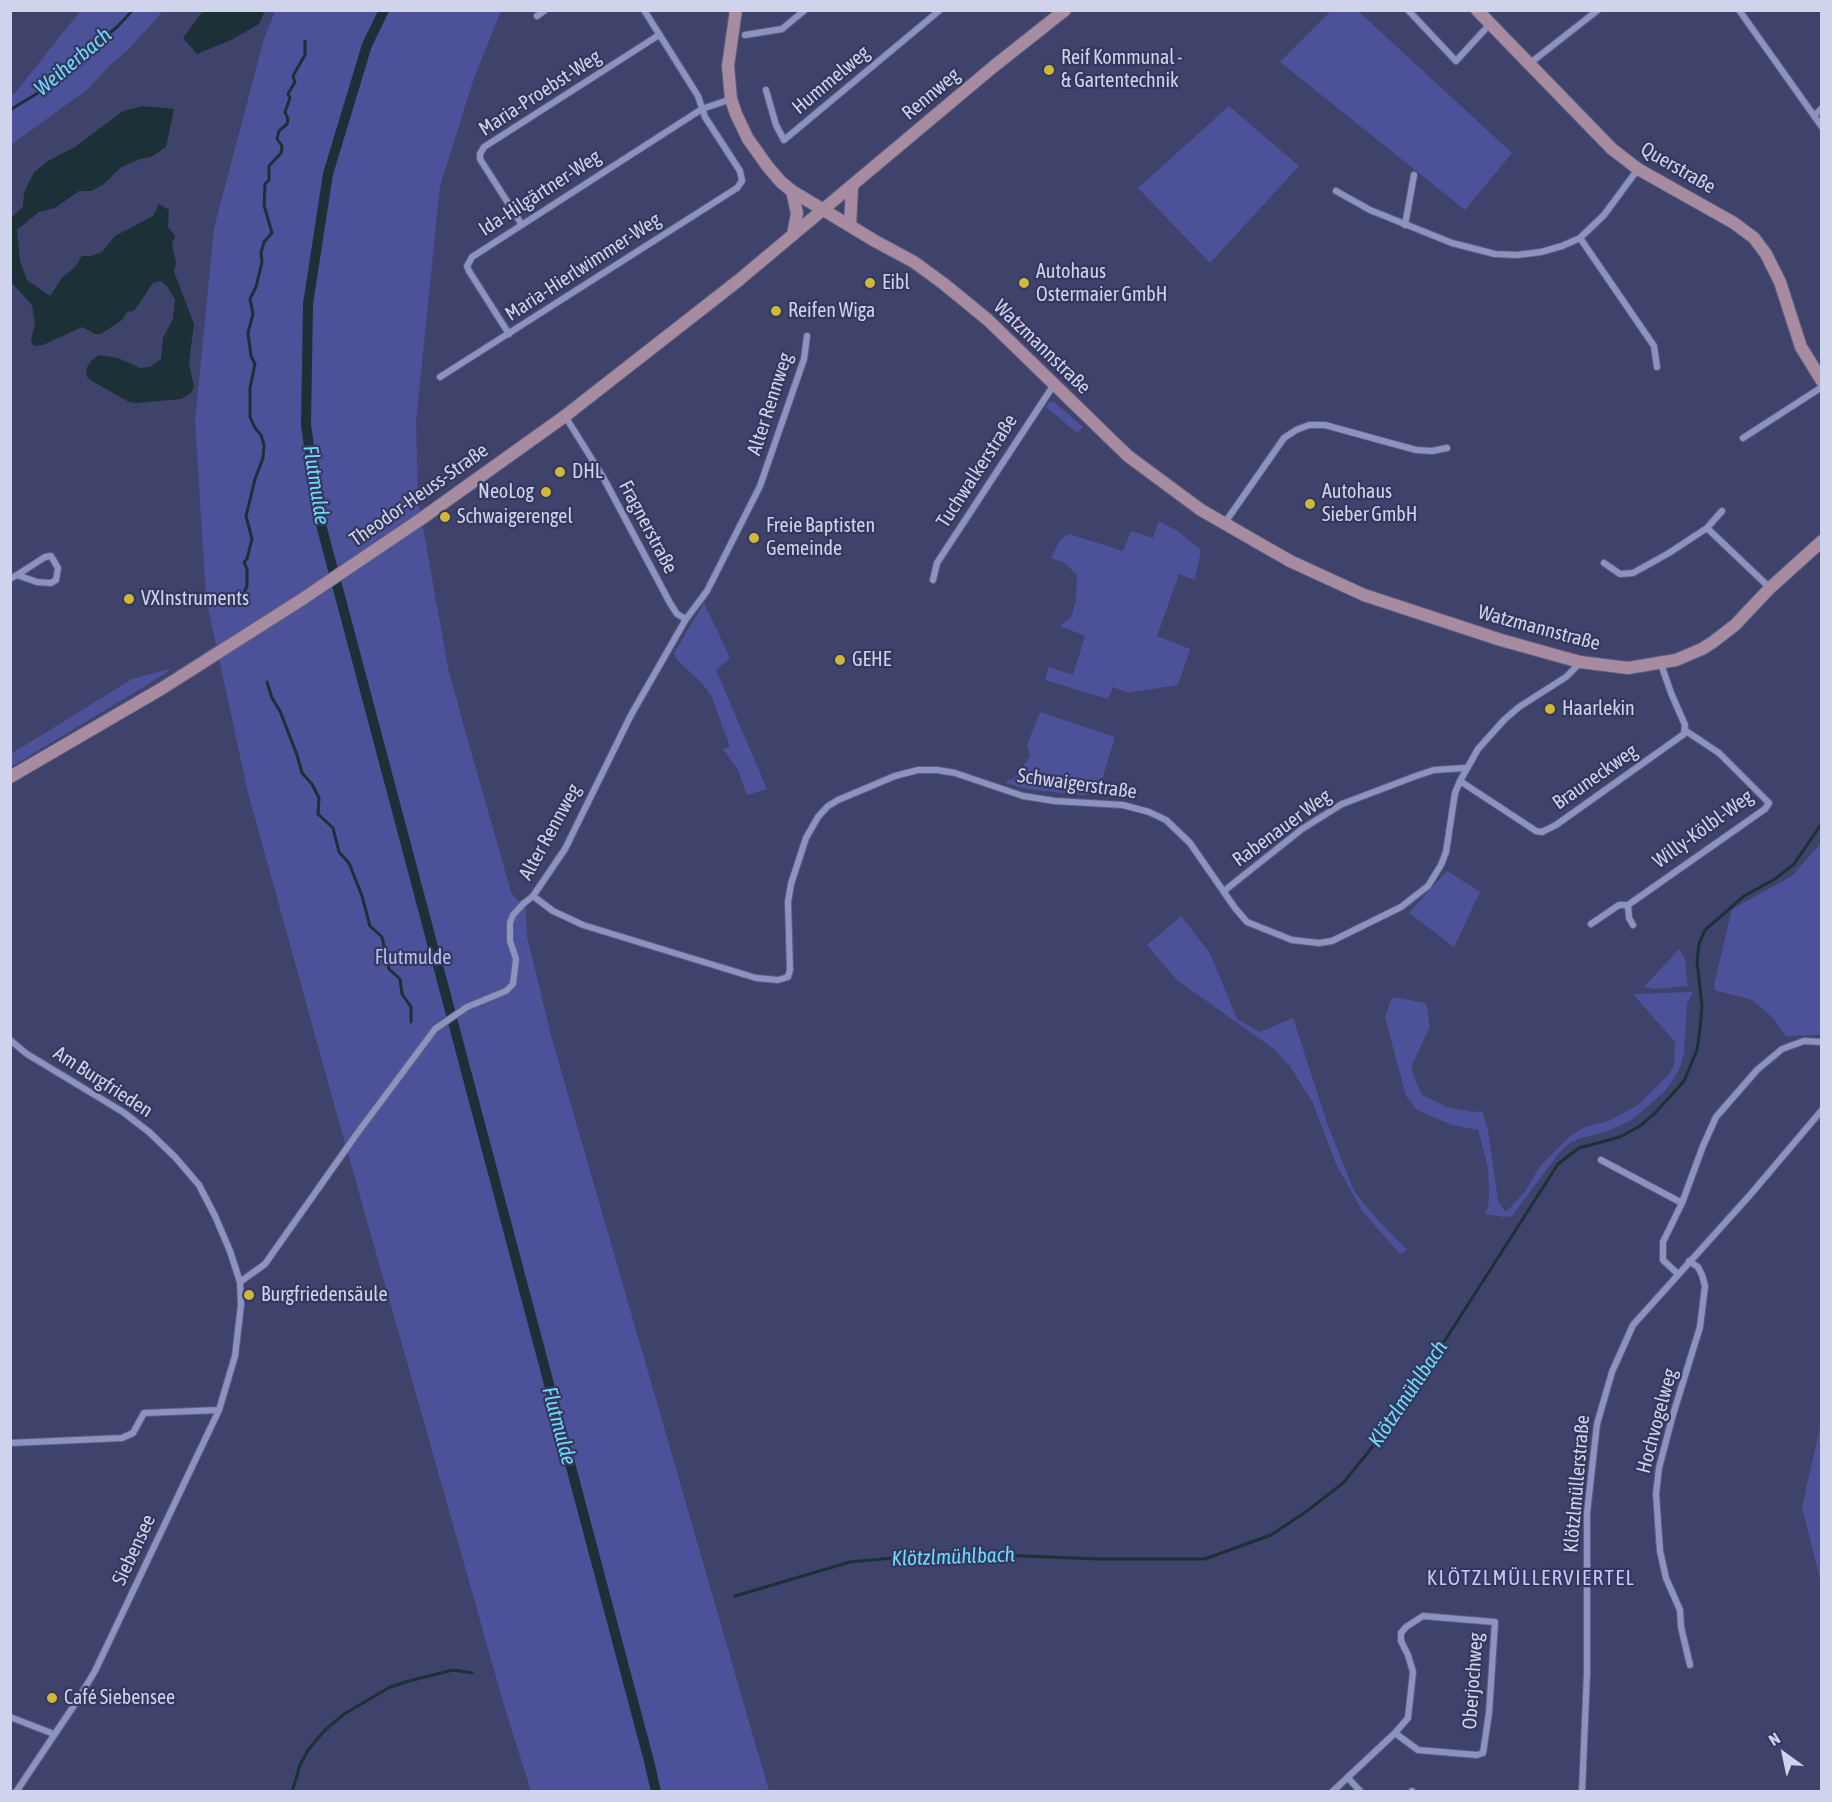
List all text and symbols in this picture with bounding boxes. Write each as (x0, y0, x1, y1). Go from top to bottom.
water label: Weiherbach (29, 23, 117, 101)
street label: Hummelweg (787, 41, 875, 119)
street label: Maria-Proebst-Weg (475, 45, 605, 141)
place label: Reif Kommunal - & Gartentechnik (1061, 46, 1182, 93)
street label: Rennweg (897, 63, 965, 125)
marker: Reif Kommunal - & Gartentechnik (1042, 63, 1056, 77)
street label: Querstraße (1636, 137, 1720, 199)
street label: Ida-Hilgärtner-Weg (475, 145, 605, 241)
street label: Maria-Hierlwimmer-Weg (501, 208, 665, 326)
place label: Autohaus Ostermaier GmbH (1036, 260, 1167, 307)
place label: Eibl (882, 271, 910, 295)
marker: Eibl (863, 276, 877, 290)
marker: Autohaus Ostermaier GmbH (1017, 276, 1031, 290)
street label: Watzmannstraße (989, 295, 1095, 399)
place label: Reifen Wiga (788, 299, 875, 323)
marker: Reifen Wiga (769, 304, 783, 318)
street label: Alter Rennweg (742, 350, 798, 458)
street label: Tuchwalkerstraße (931, 410, 1023, 532)
street label: Theodor-Heuss-Straße (345, 438, 493, 552)
water label: Flutmulde (297, 443, 335, 527)
place label: DHL (572, 460, 603, 484)
marker: DHL (553, 465, 567, 479)
street label: Fragnerstraße (613, 476, 683, 578)
place label: NeoLog (478, 480, 534, 504)
place label: Autohaus Sieber GmbH (1322, 480, 1417, 527)
marker: NeoLog (539, 485, 553, 499)
marker: Autohaus Sieber GmbH (1303, 497, 1317, 511)
place label: Schwaigerengel (457, 505, 573, 529)
marker: Schwaigerengel (438, 510, 452, 524)
place label: Freie Baptisten Gemeinde (766, 514, 875, 561)
marker: Freie Baptisten Gemeinde (747, 531, 761, 545)
place label: VXInstruments (141, 587, 249, 611)
marker: VXInstruments (122, 592, 136, 606)
street label: Watzmannstraße (1475, 600, 1603, 656)
place label: GEHE (852, 648, 891, 672)
marker: GEHE (833, 653, 847, 667)
place label: Haarlekin (1562, 697, 1635, 721)
marker: Haarlekin (1543, 702, 1557, 716)
street label: Brauneckweg (1548, 739, 1642, 815)
street label: Schwaigerstraße (1016, 764, 1138, 804)
street label: Alter Rennweg (514, 780, 586, 884)
street label: Rabenauer Weg (1228, 784, 1336, 872)
street label: Willy-Kölbl-Weg (1648, 785, 1758, 873)
park label: Flutmulde (375, 946, 451, 970)
street label: Am Burgfrieden (49, 1041, 157, 1123)
place label: Burgfriedensäule (261, 1283, 387, 1307)
marker: Burgfriedensäule (242, 1288, 256, 1302)
water label: Klötzlmühlbach (1363, 1336, 1453, 1452)
street label: Hochvogelweg (1632, 1366, 1682, 1476)
water label: Flutmulde (536, 1384, 582, 1468)
street label: Klötzlmüllerstraße (1559, 1414, 1595, 1554)
street label: Siebensee (107, 1511, 161, 1589)
water label: Klötzlmühlbach (891, 1542, 1015, 1572)
district label: KLÖTZLMÜLLERVIERTEL (1427, 1565, 1635, 1591)
street label: Oberjochweg (1458, 1632, 1488, 1730)
place label: Café Siebensee (64, 1686, 175, 1710)
marker: Café Siebensee (45, 1691, 59, 1705)
north arrow (1754, 1724, 1814, 1784)
text: N (1765, 1729, 1783, 1749)

